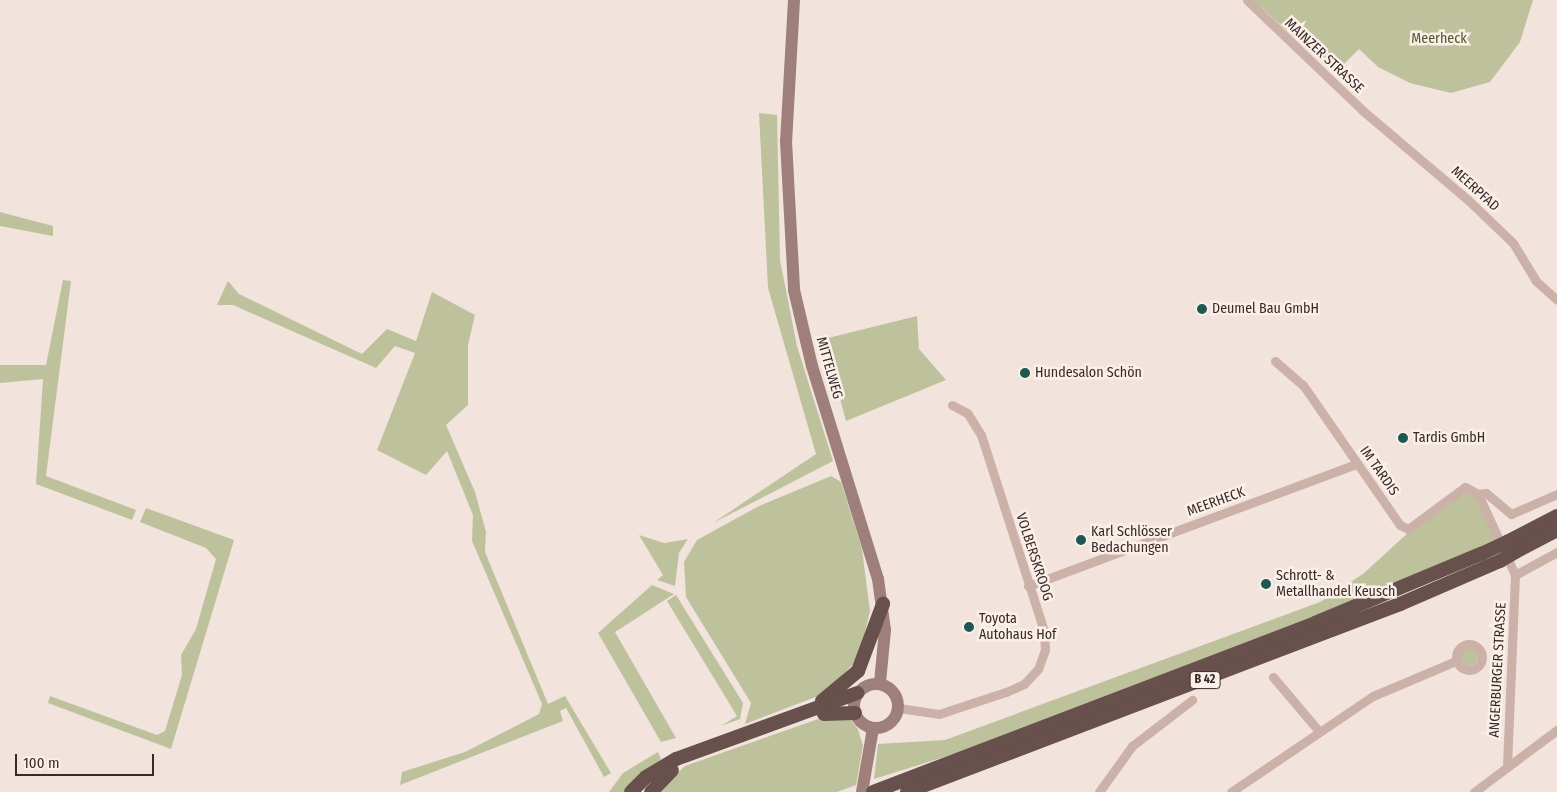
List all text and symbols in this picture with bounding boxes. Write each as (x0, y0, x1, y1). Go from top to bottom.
street label: MAINZER STRASSE (1281, 15, 1367, 97)
park label: Meerheck (1411, 31, 1467, 47)
street label: MEERPFAD (1447, 163, 1503, 215)
place label: Deumel Bau GmbH (1212, 301, 1319, 317)
marker: Deumel Bau GmbH (1196, 303, 1208, 315)
street label: MITTELWEG (812, 335, 846, 401)
place label: Hundesalon Schön (1035, 365, 1142, 381)
marker: Hundesalon Schön (1019, 367, 1031, 379)
place label: Tardis GmbH (1413, 430, 1485, 446)
marker: Tardis GmbH (1397, 432, 1409, 444)
street label: IM TARDIS (1356, 443, 1402, 499)
street label: MEERHECK (1185, 484, 1247, 520)
street label: VOLBERSKROOG (1012, 511, 1056, 603)
place label: Karl Schlösser Bedachungen (1091, 524, 1172, 556)
marker: Karl Schlösser Bedachungen (1075, 534, 1087, 546)
place label: Schrott- & Metallhandel Keusch (1276, 568, 1395, 600)
marker: Schrott- & Metallhandel Keusch (1260, 578, 1272, 590)
street label: ANGERBURGER STRASSE (1486, 602, 1510, 738)
place label: Toyota Autohaus Hof (979, 611, 1056, 644)
marker: Toyota Autohaus Hof (963, 621, 975, 633)
road number: B 42 (1189, 670, 1221, 690)
scale bar (18, 744, 156, 776)
text: 100 m (23, 754, 60, 772)

